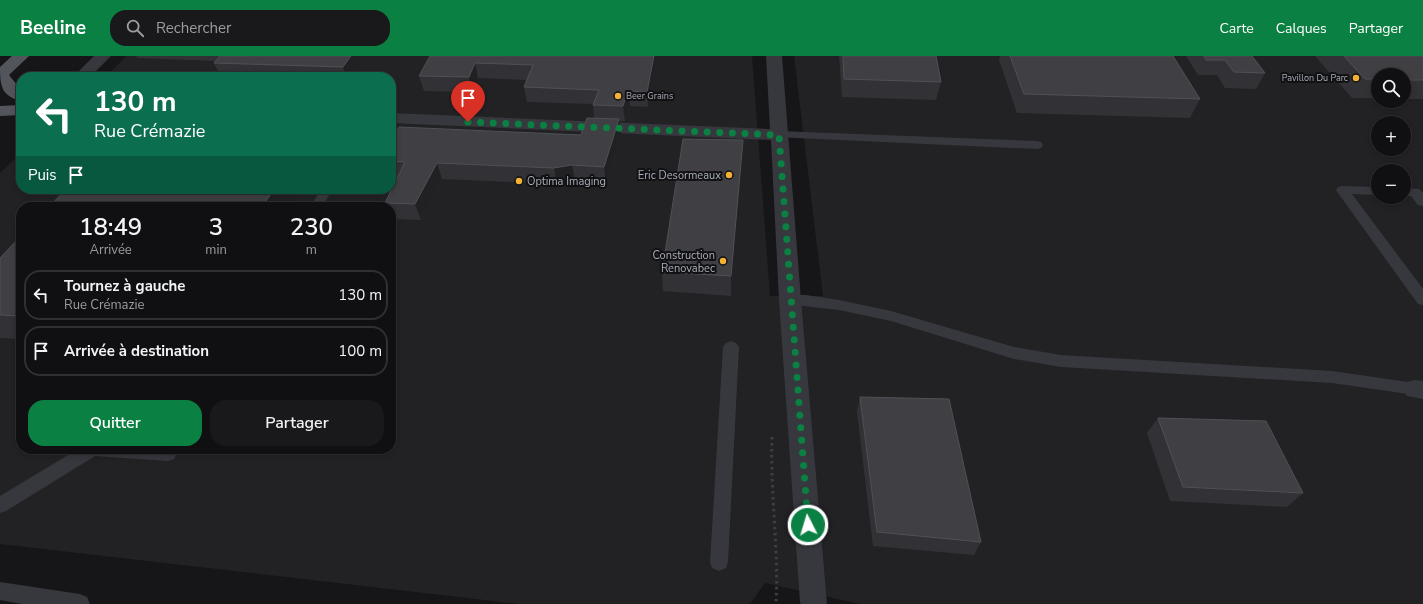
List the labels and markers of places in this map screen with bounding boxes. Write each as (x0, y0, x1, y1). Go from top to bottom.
place label: Pavillon Du Parc (1282, 72, 1348, 84)
marker: Pavillon Du Parc (1351, 73, 1361, 83)
pin (451, 81, 485, 122)
place label: Beer Grains (626, 90, 673, 102)
marker: Beer Grains (613, 91, 623, 101)
place label: Eric Desormeaux (638, 168, 721, 183)
marker: Eric Desormeaux (724, 170, 734, 180)
place label: Optima Imaging (527, 174, 606, 189)
marker: Optima Imaging (514, 176, 524, 186)
place label: Construction Renovabec (653, 248, 715, 276)
marker: Construction Renovabec (718, 256, 728, 266)

